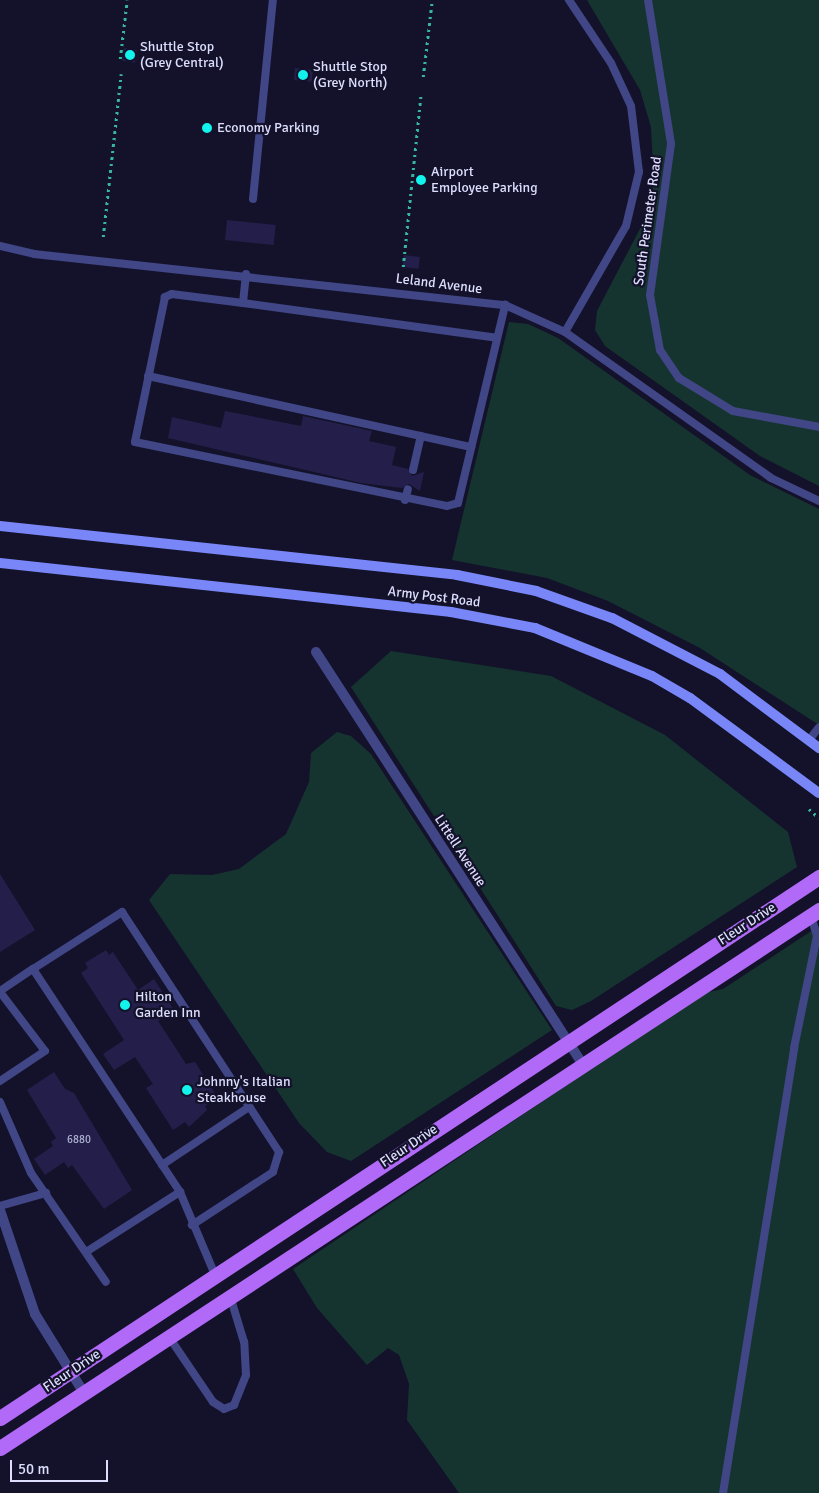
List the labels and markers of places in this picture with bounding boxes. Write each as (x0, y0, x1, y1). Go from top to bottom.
place label: Shuttle Stop (Grey Central) (140, 39, 224, 72)
marker: Shuttle Stop (Grey Central) (124, 49, 136, 61)
place label: Shuttle Stop (Grey North) (313, 59, 387, 92)
marker: Shuttle Stop (Grey North) (297, 69, 309, 81)
place label: Economy Parking (217, 120, 320, 136)
marker: Economy Parking (201, 122, 213, 134)
place label: Airport Employee Parking (431, 164, 538, 196)
marker: Airport Employee Parking (415, 174, 427, 186)
place label: Hilton Garden Inn (135, 989, 201, 1022)
marker: Hilton Garden Inn (119, 999, 131, 1011)
place label: Johnny's Italian Steakhouse (197, 1074, 291, 1106)
marker: Johnny's Italian Steakhouse (181, 1084, 193, 1096)

